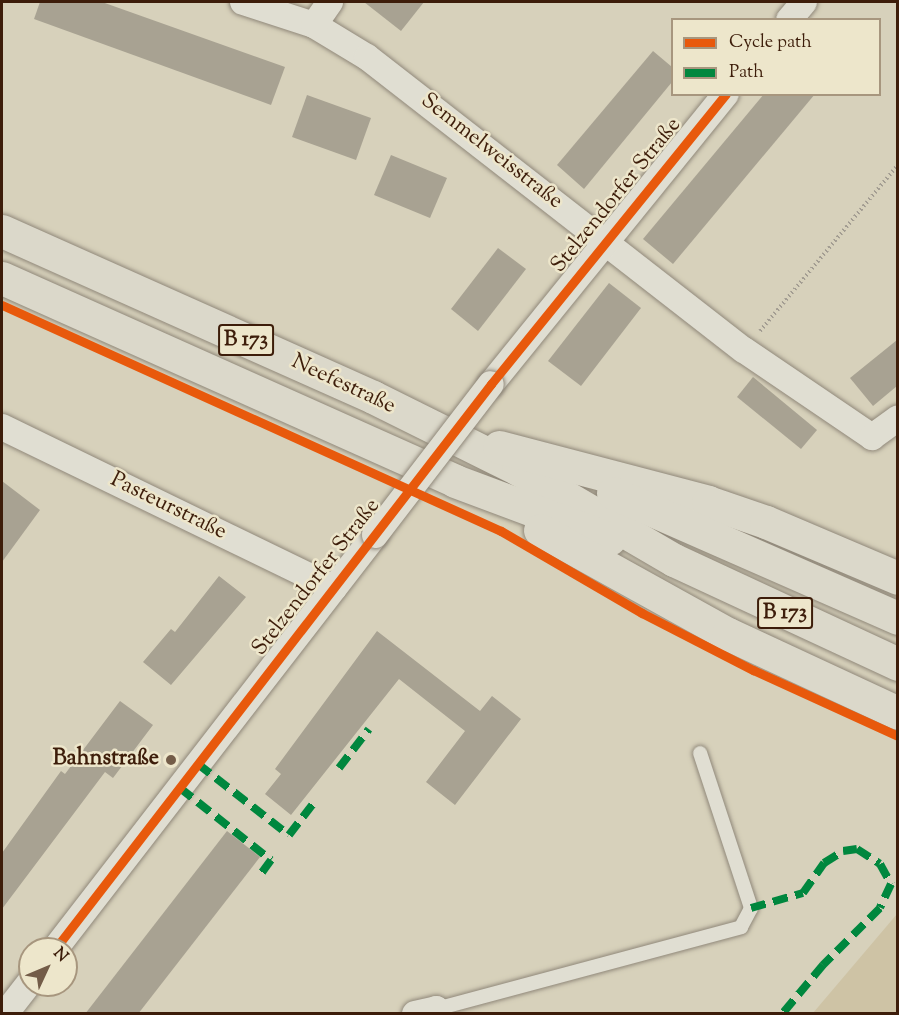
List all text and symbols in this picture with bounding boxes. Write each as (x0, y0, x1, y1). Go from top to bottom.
legend (671, 18, 881, 96)
text: Cycle path (729, 30, 812, 56)
text: Path (729, 60, 764, 86)
street label: Semmelweisstraße (415, 88, 567, 216)
street label: Stelzendorfer Straße (546, 113, 688, 279)
road number: B 173 (218, 322, 274, 358)
street label: Neefestraße (287, 349, 399, 421)
street label: Pasteurstraße (106, 468, 230, 546)
street label: Stelzendorfer Straße (248, 494, 386, 662)
road number: B 173 (756, 595, 814, 631)
place label: Bahnstraße (53, 747, 159, 773)
marker: Bahnstraße (164, 753, 178, 767)
north arrow (18, 937, 78, 997)
text: N (47, 943, 73, 968)

